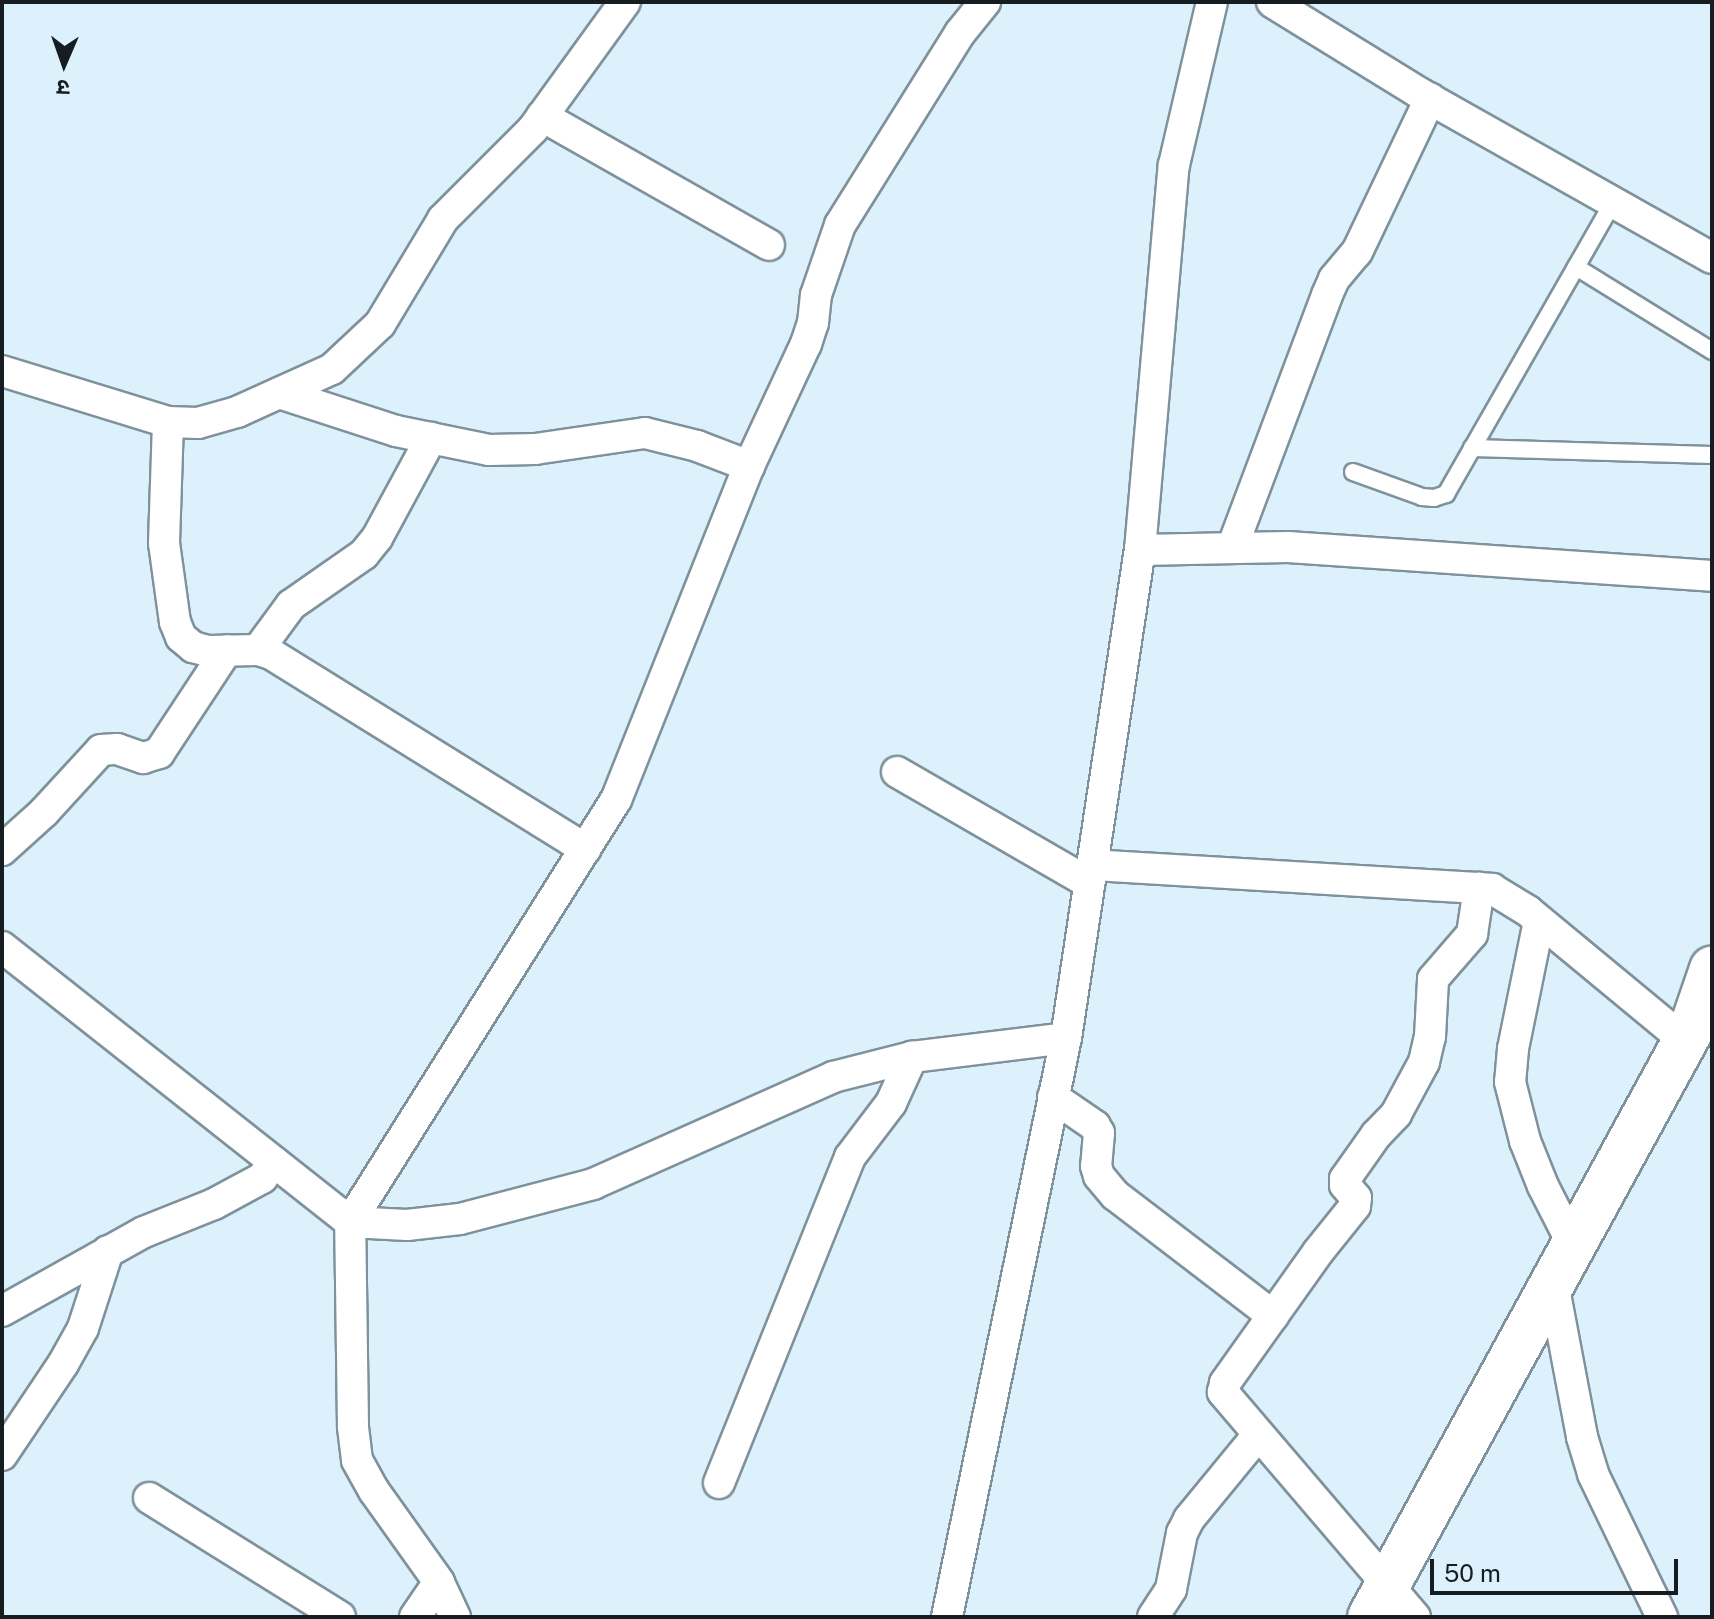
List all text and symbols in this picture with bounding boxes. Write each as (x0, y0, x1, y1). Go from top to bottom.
north arrow (24, 24, 104, 104)
text: उ (56, 75, 70, 101)
scale bar (1434, 1543, 1682, 1593)
text: 50 m (1444, 1559, 1501, 1587)

